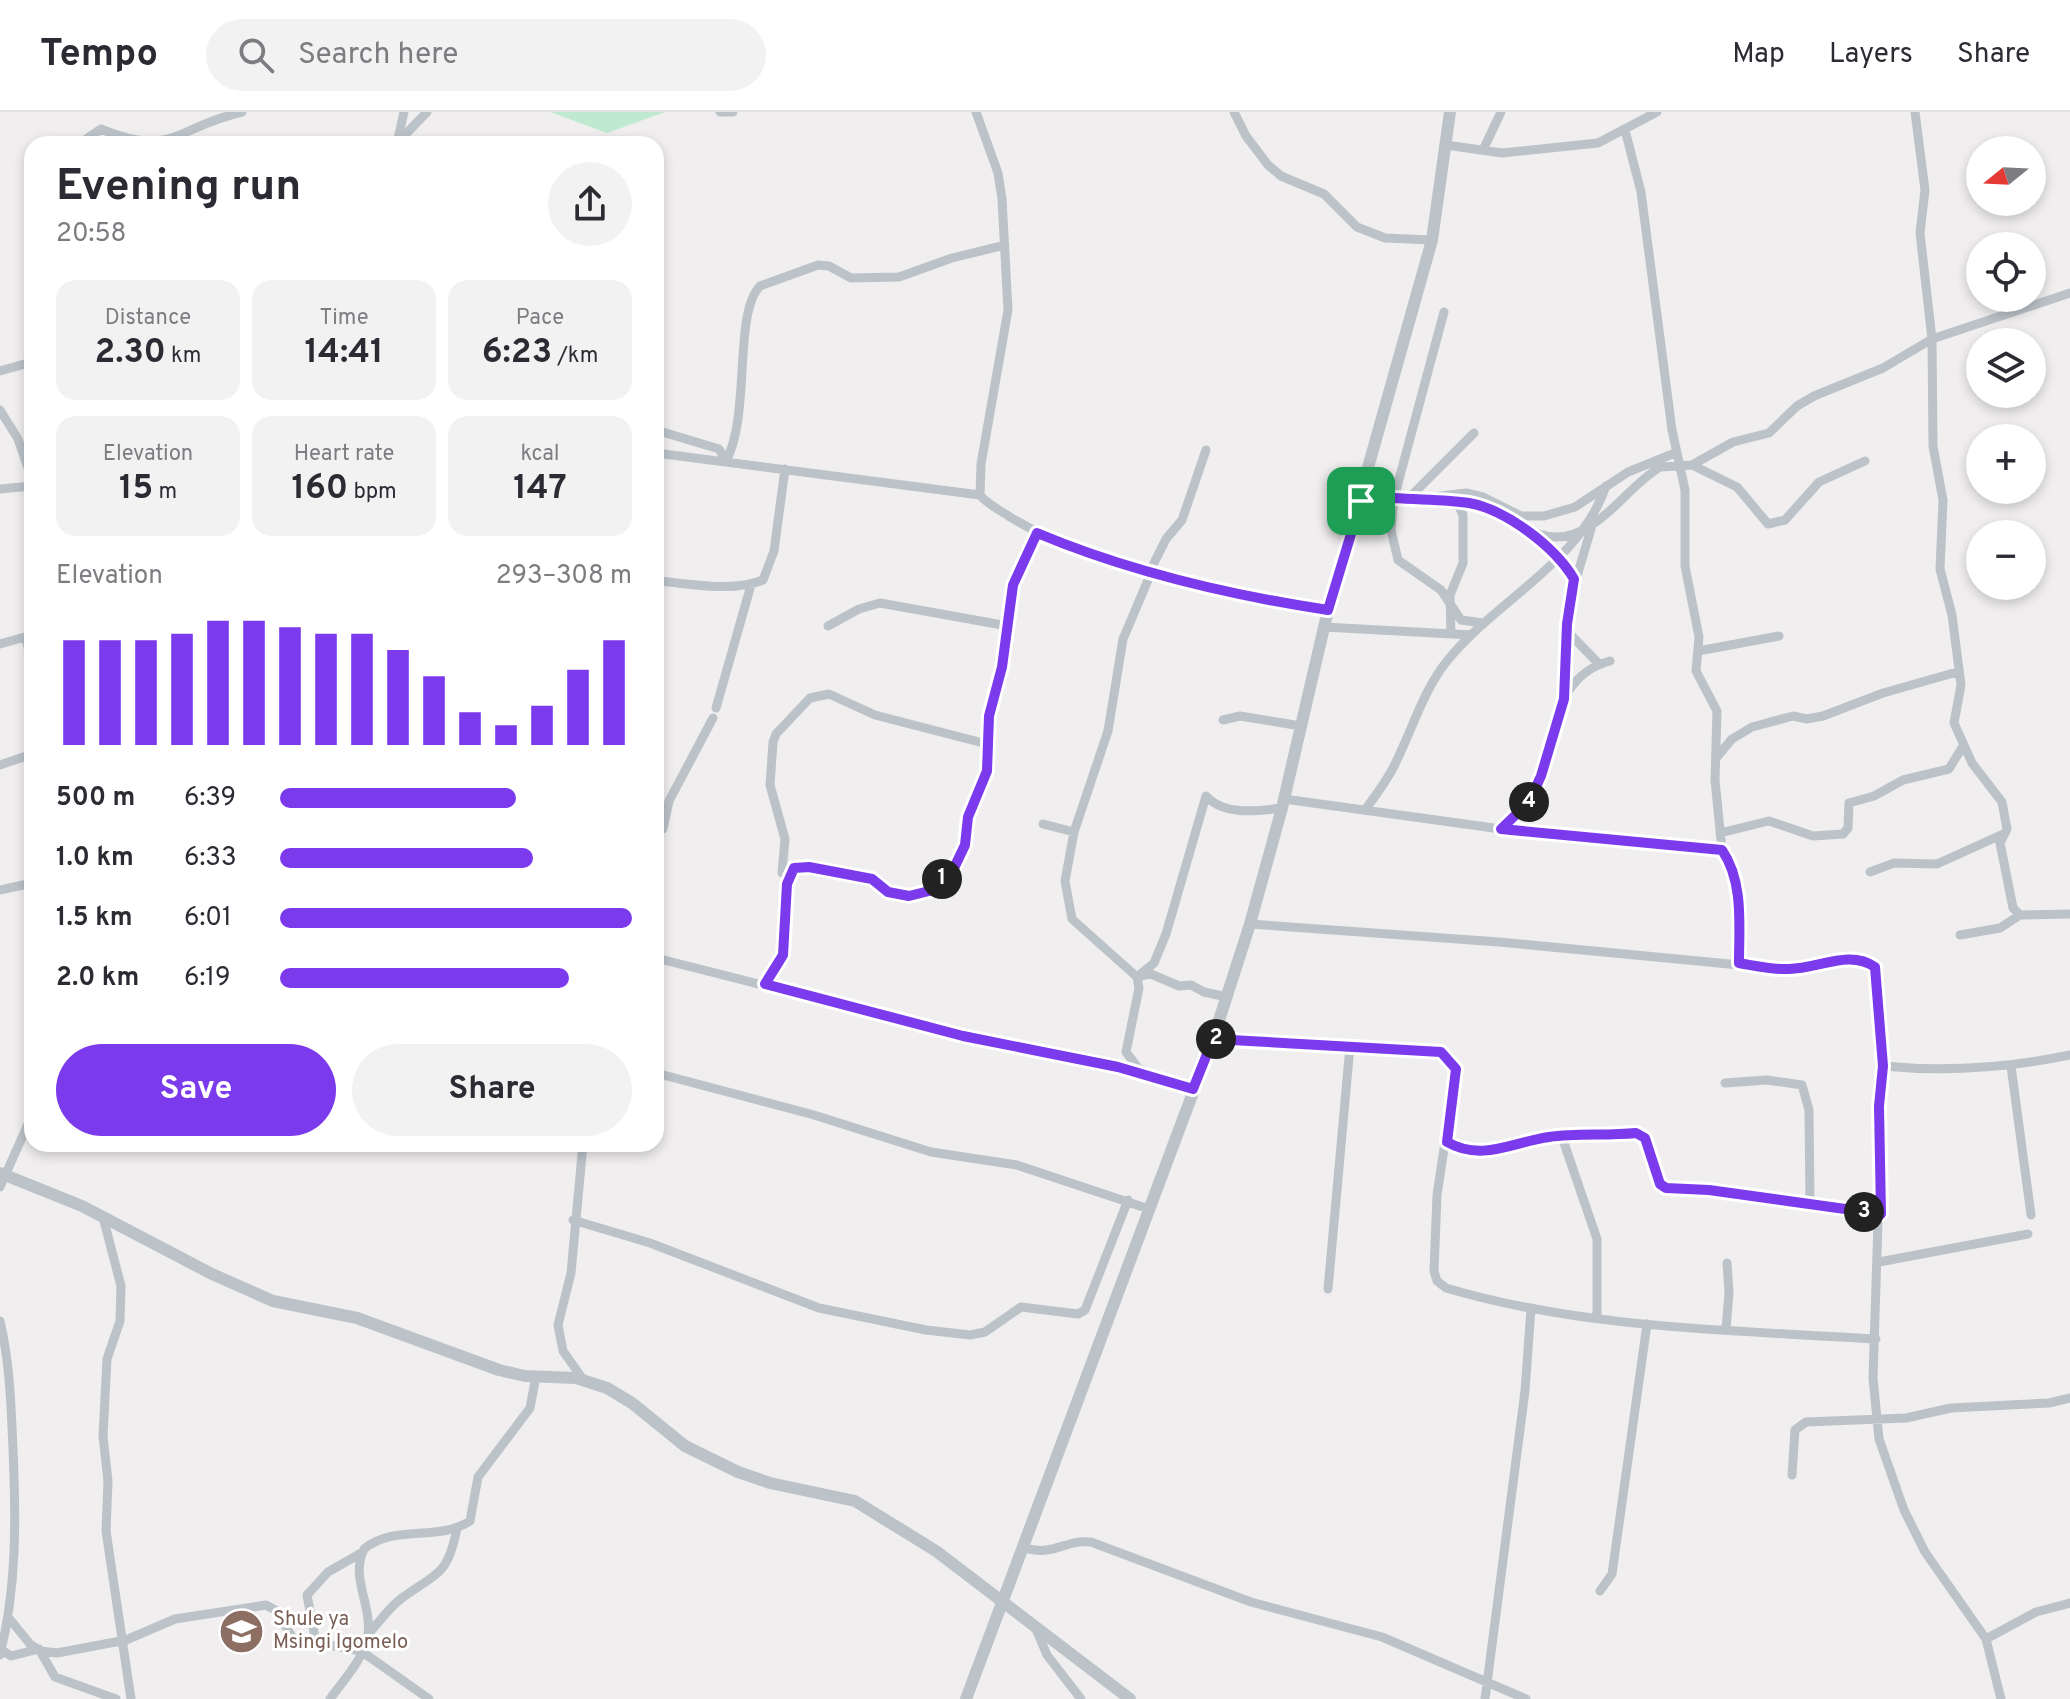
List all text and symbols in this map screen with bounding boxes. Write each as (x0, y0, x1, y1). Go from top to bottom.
search box (206, 19, 766, 91)
text: Tempo (40, 31, 158, 80)
icon: search (234, 33, 278, 77)
text: Search here (298, 37, 458, 74)
text: Map (1732, 37, 1785, 73)
text: Layers (1829, 37, 1913, 73)
text: Share (1957, 37, 2030, 73)
north arrow (1966, 136, 2046, 216)
map controls (1966, 136, 2046, 600)
text: Evening run (56, 160, 301, 216)
button: share (548, 162, 632, 246)
text: 20:58 (56, 218, 127, 251)
button: locate (1966, 232, 2046, 312)
text: Distance (105, 305, 191, 332)
text: Time (319, 305, 369, 332)
text: Pace (516, 305, 564, 332)
button: layers (1966, 328, 2046, 408)
text: 2.30 (95, 332, 166, 375)
text: 14:41 (304, 332, 384, 375)
text: 6:23 (482, 332, 552, 375)
text: km (166, 343, 201, 370)
text: /km (552, 343, 598, 370)
button: + (1966, 424, 2046, 504)
text: Elevation (103, 441, 193, 468)
text: Heart rate (294, 441, 394, 468)
text: kcal (520, 441, 560, 468)
pin (1327, 467, 1395, 535)
text: 15 (119, 468, 153, 511)
text: 160 (291, 468, 348, 511)
text: 147 (513, 468, 567, 511)
text: m (153, 479, 177, 506)
text: bpm (348, 479, 397, 506)
icon: arrive (1339, 479, 1383, 523)
button: − (1966, 520, 2046, 600)
text: Elevation (56, 560, 163, 593)
text: 293–308 m (496, 560, 632, 593)
text: 500 m (56, 782, 135, 815)
text: 6:39 (184, 782, 236, 815)
pin: 4 (1509, 782, 1549, 822)
text: 4 (1522, 788, 1536, 815)
text: 1.0 km (56, 842, 134, 875)
text: 6:33 (184, 842, 237, 875)
pin: 1 (922, 859, 962, 899)
text: 1 (938, 865, 946, 892)
text: 1.5 km (56, 902, 133, 935)
text: 6:01 (184, 902, 232, 935)
text: 2.0 km (56, 962, 139, 995)
text: 6:19 (184, 962, 231, 995)
pin: 2 (1196, 1019, 1236, 1059)
text: 2 (1209, 1025, 1223, 1052)
button: Save (56, 1044, 336, 1136)
button: Share (352, 1044, 632, 1136)
pin: 3 (1844, 1192, 1884, 1232)
text: 3 (1857, 1198, 1871, 1225)
school or university icon: Shule ya Msingi Igomelo (218, 1607, 266, 1655)
place label: Shule ya Msingi Igomelo (273, 1607, 408, 1656)

